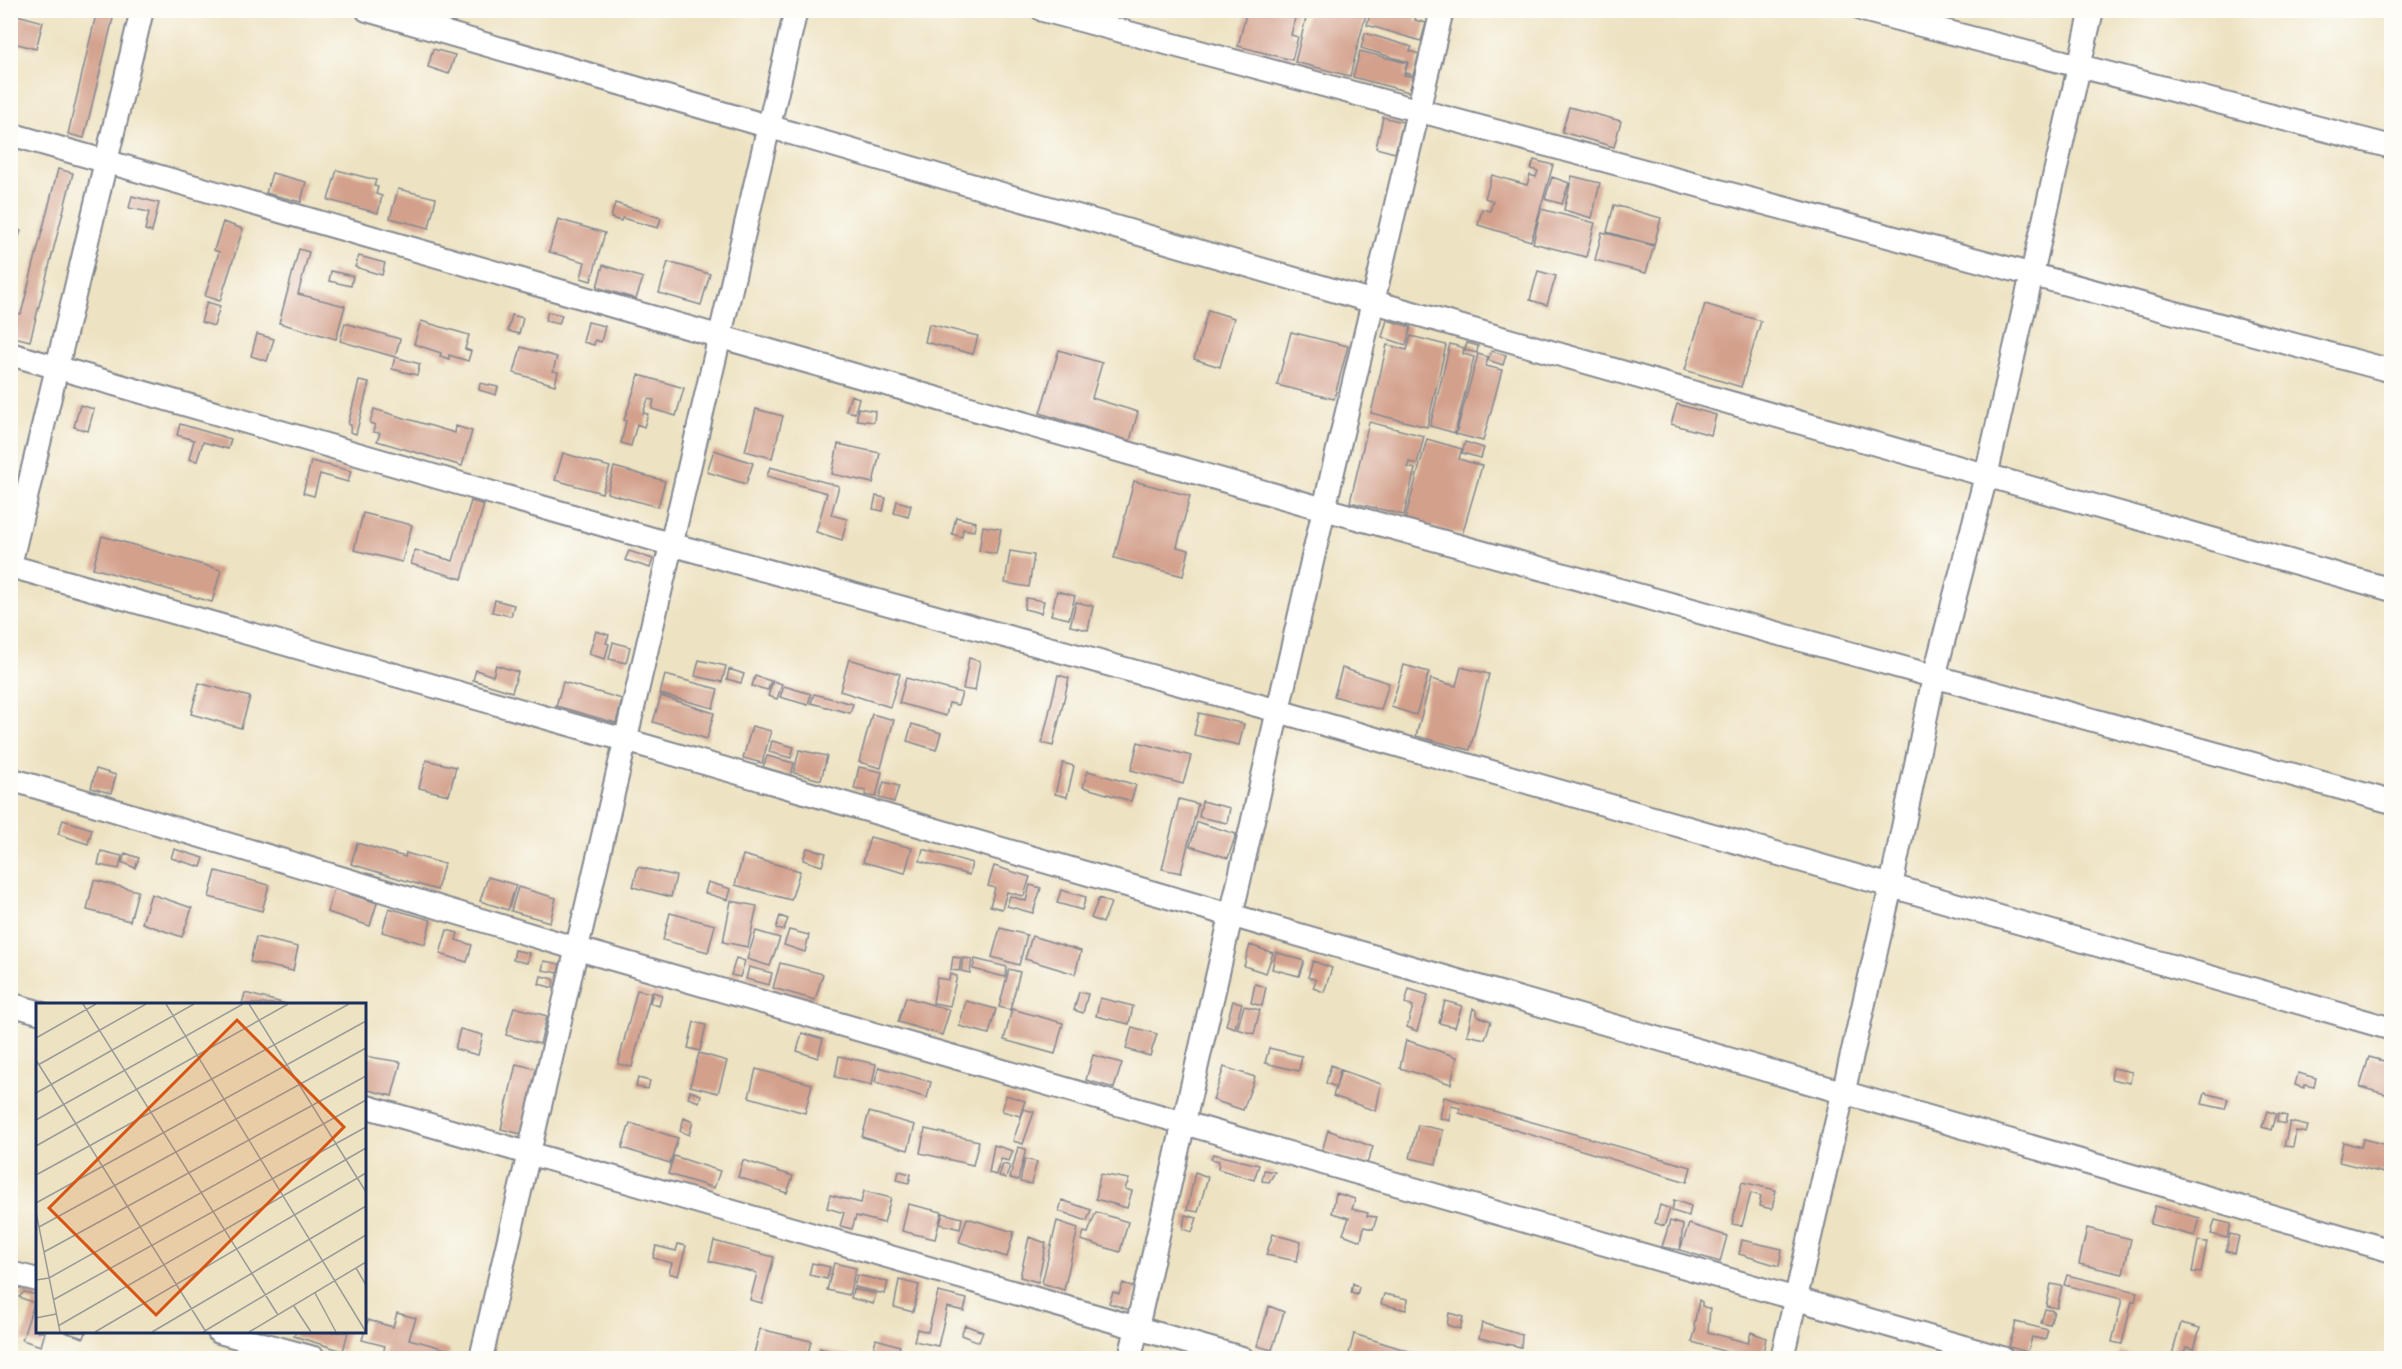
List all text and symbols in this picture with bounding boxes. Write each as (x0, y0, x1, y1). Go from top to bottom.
inset map (36, 1003, 366, 1333)

